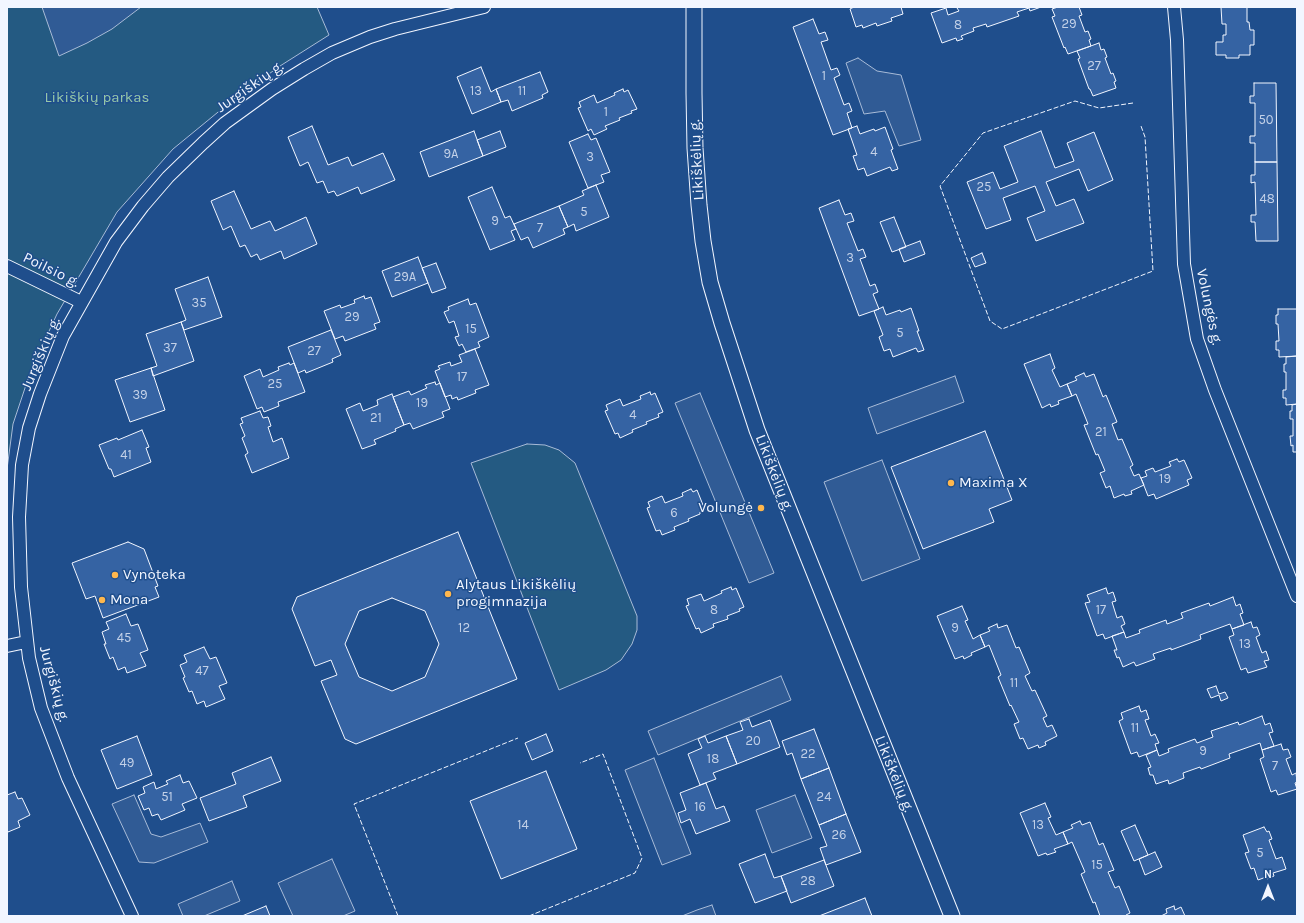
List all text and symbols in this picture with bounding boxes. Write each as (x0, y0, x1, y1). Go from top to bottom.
house number: 29 (1061, 16, 1077, 32)
house number: 8 (954, 17, 962, 33)
street label: Jurgiškių g. (213, 57, 287, 117)
house number: 27 (1087, 58, 1101, 74)
house number: 1 (822, 68, 826, 84)
house number: 13 (470, 83, 482, 99)
house number: 11 (518, 83, 526, 99)
park label: Likiškių parkas (45, 89, 149, 107)
house number: 1 (604, 104, 608, 120)
house number: 50 (1258, 112, 1274, 128)
street label: Likiškėlių g. (686, 119, 708, 201)
house number: 4 (870, 144, 878, 160)
house number: 9A (443, 146, 459, 162)
house number: 3 (586, 149, 594, 165)
house number: 25 (977, 179, 991, 195)
house number: 48 (1259, 191, 1275, 207)
house number: 5 (580, 204, 588, 220)
house number: 9 (491, 213, 499, 229)
house number: 7 (537, 220, 543, 236)
street label: Poilsio g. (20, 249, 82, 291)
house number: 3 (846, 250, 854, 266)
street label: Volungės g. (1192, 267, 1226, 347)
house number: 29A (394, 269, 416, 285)
house number: 35 (191, 295, 207, 311)
house number: 29 (344, 309, 360, 325)
street label: Jurgiškių g. (18, 315, 64, 393)
house number: 15 (465, 321, 477, 337)
house number: 5 (896, 325, 904, 341)
house number: 37 (163, 340, 177, 356)
house number: 27 (307, 343, 321, 359)
house number: 17 (457, 369, 467, 385)
house number: 25 (268, 376, 282, 392)
house number: 39 (132, 387, 148, 403)
house number: 19 (416, 395, 428, 411)
house number: 4 (629, 407, 637, 423)
house number: 21 (370, 410, 382, 426)
house number: 21 (1095, 424, 1107, 440)
street label: Likiškėlių g. (751, 432, 797, 514)
house number: 41 (120, 447, 132, 463)
house number: 19 (1159, 471, 1171, 487)
place label: Maxima X (959, 474, 1028, 492)
marker: Maxima X (946, 478, 956, 488)
place label: Volungė (698, 499, 753, 517)
marker: Volungė (756, 503, 766, 513)
house number: 6 (670, 505, 678, 521)
place label: Vynoteka (123, 566, 186, 584)
marker: Vynoteka (110, 570, 120, 580)
place label: Alytaus Likiškėlių progimnazija (456, 576, 576, 611)
marker: Alytaus Likiškėlių progimnazija (443, 589, 453, 599)
place label: Mona (110, 591, 148, 609)
marker: Mona (97, 595, 107, 605)
house number: 8 (710, 602, 718, 618)
house number: 17 (1096, 602, 1106, 618)
house number: 12 (458, 620, 470, 636)
house number: 9 (951, 620, 959, 636)
house number: 45 (117, 630, 131, 646)
house number: 13 (1239, 636, 1251, 652)
street label: Jurgiškių g. (35, 644, 73, 724)
house number: 47 (195, 663, 209, 679)
house number: 11 (1010, 675, 1018, 691)
house number: 11 (1131, 720, 1139, 736)
house number: 20 (745, 733, 761, 749)
street label: Likiškėlių g. (871, 733, 917, 815)
house number: 9 (1199, 743, 1207, 759)
house number: 22 (800, 746, 816, 762)
house number: 18 (707, 751, 719, 767)
house number: 49 (120, 755, 134, 771)
house number: 7 (1272, 758, 1278, 774)
house number: 51 (161, 789, 173, 805)
house number: 24 (817, 789, 831, 805)
house number: 16 (694, 799, 706, 815)
house number: 14 (517, 817, 529, 833)
house number: 13 (1032, 817, 1044, 833)
house number: 26 (832, 827, 846, 843)
house number: 5 (1256, 845, 1264, 861)
house number: 15 (1091, 857, 1103, 873)
north arrow (1248, 867, 1288, 907)
text: N (1264, 868, 1272, 881)
house number: 28 (800, 873, 816, 889)

